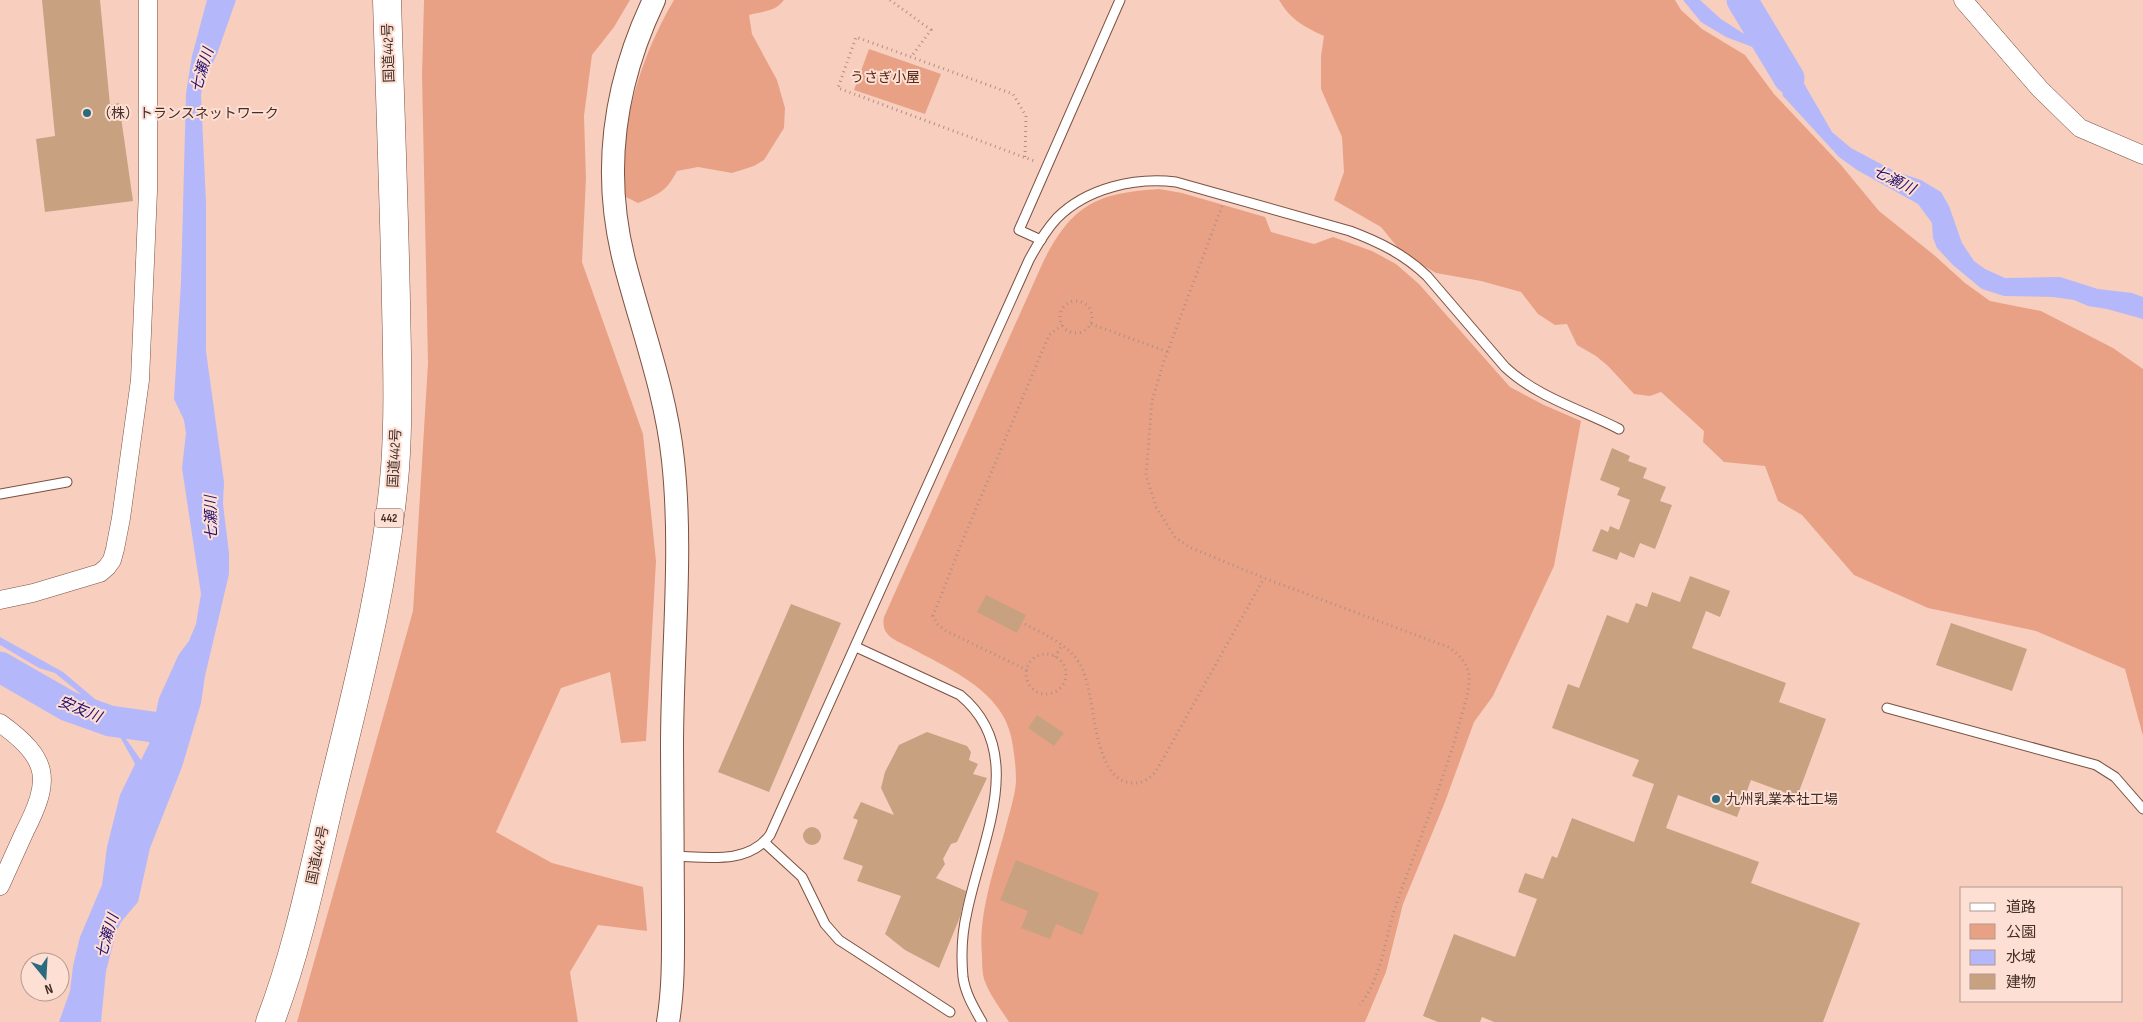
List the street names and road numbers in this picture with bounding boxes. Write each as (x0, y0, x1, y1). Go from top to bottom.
street label: 国道442号 (379, 23, 398, 83)
street label: 国道442号 (384, 428, 405, 488)
road number: 442 (375, 508, 403, 528)
street label: 国道442号 (303, 824, 332, 886)

